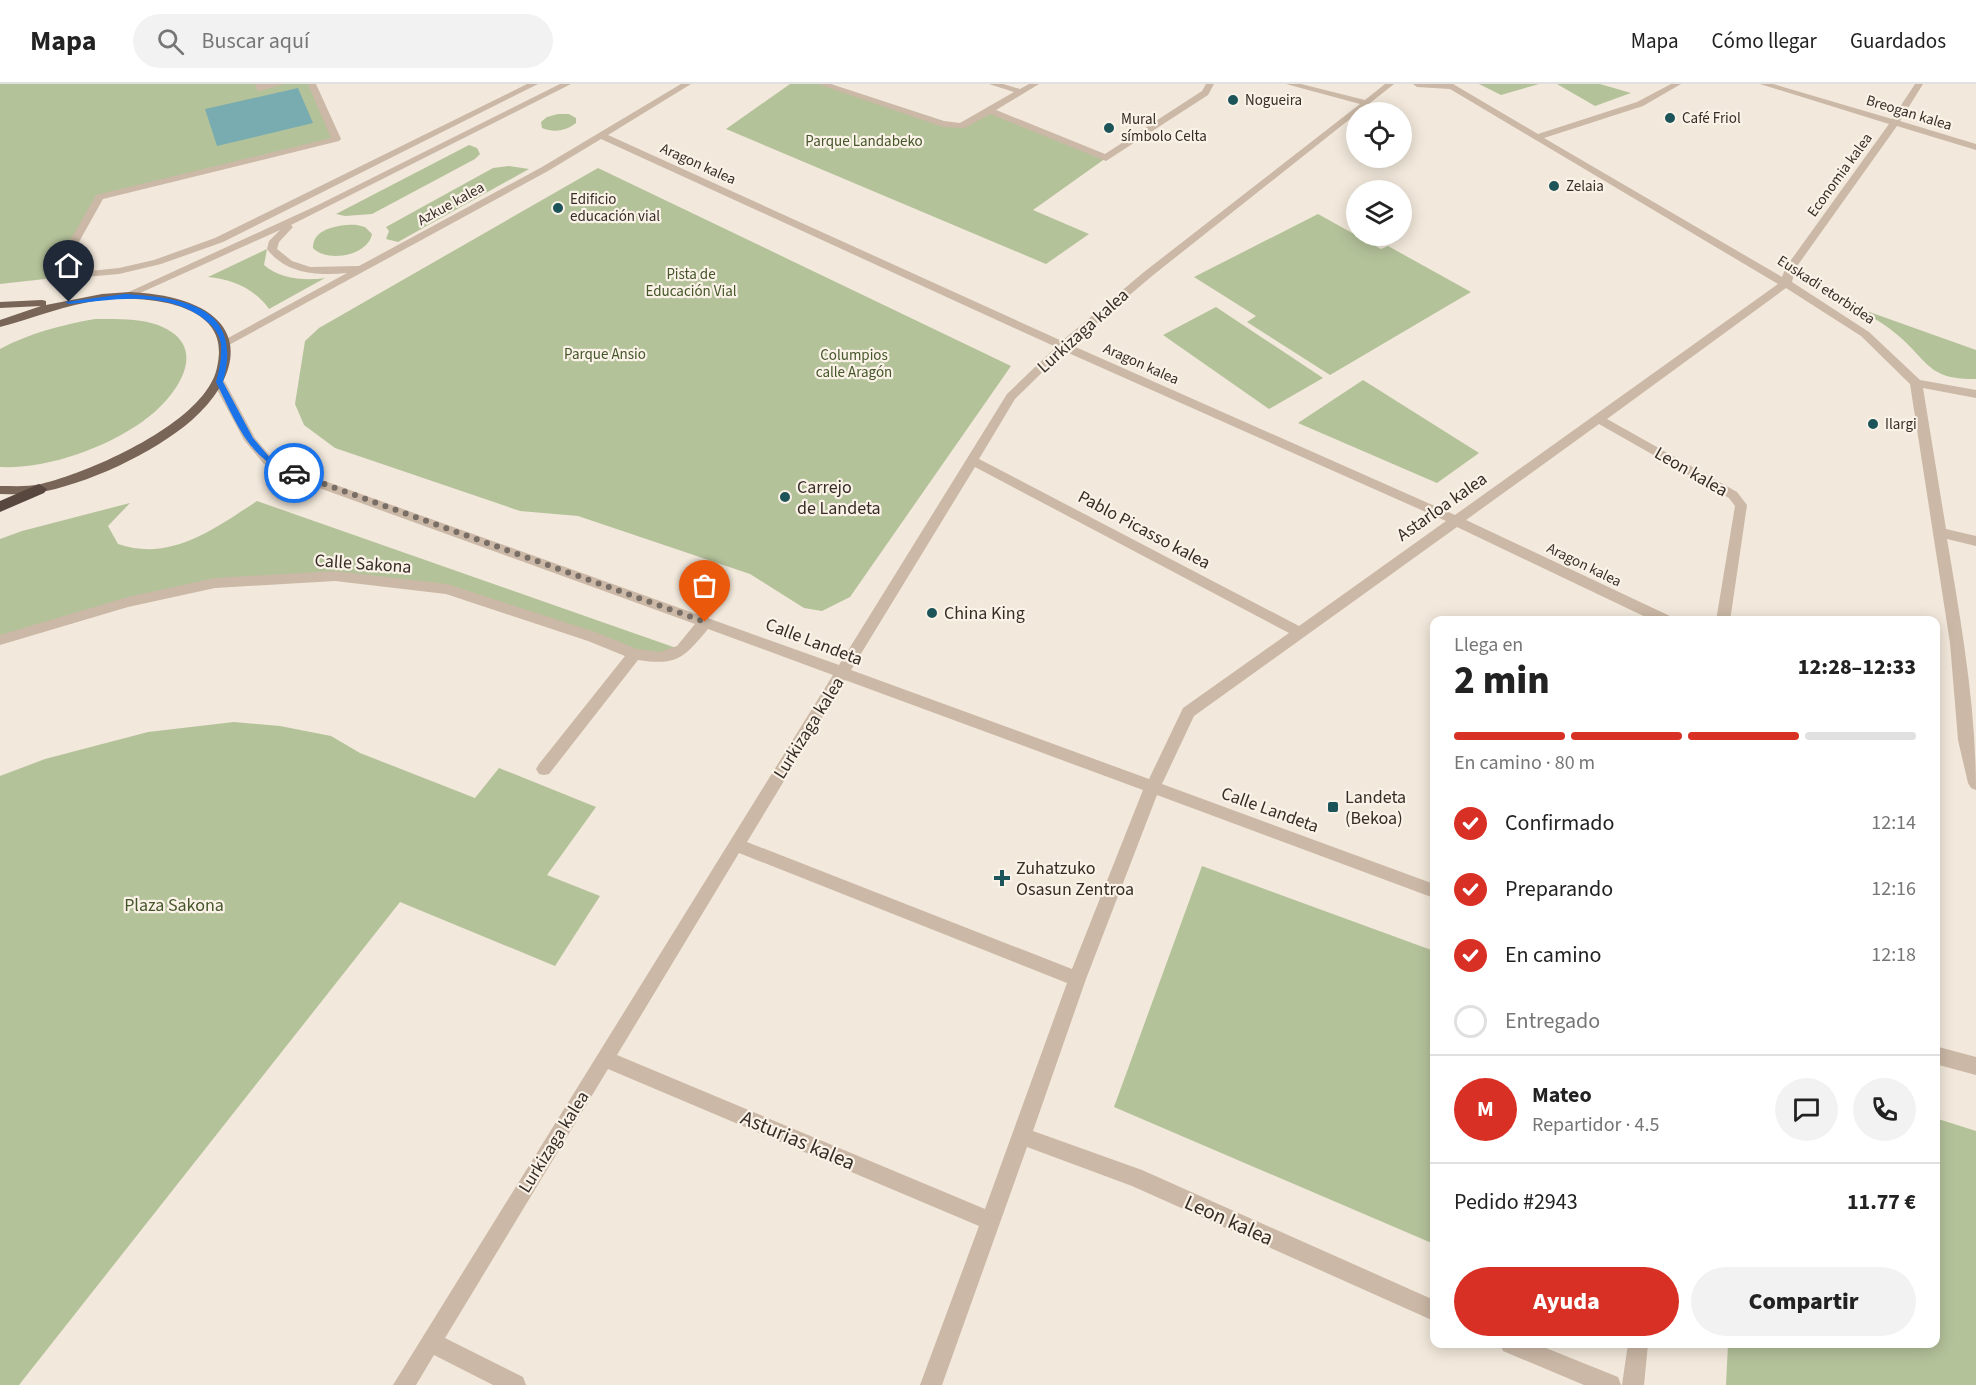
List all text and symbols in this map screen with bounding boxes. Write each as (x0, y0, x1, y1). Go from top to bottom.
search box (133, 14, 553, 68)
text: Mapa (30, 21, 97, 61)
icon: search (154, 25, 187, 58)
text: Buscar aquí (202, 25, 309, 57)
text: Mapa (1631, 26, 1679, 56)
text: Cómo llegar (1712, 26, 1817, 56)
text: Guardados (1850, 26, 1946, 56)
place label: Nogueira (1245, 90, 1302, 111)
street label: Breogan kalea (1863, 90, 1955, 136)
marker: Nogueira (1226, 93, 1240, 107)
map controls (1346, 102, 1412, 246)
button: locate (1346, 102, 1412, 168)
place label: Café Friol (1682, 108, 1741, 129)
place label: Mural símbolo Celta (1121, 109, 1207, 147)
marker: Café Friol (1663, 111, 1677, 125)
marker: Mural símbolo Celta (1102, 121, 1116, 135)
street label: Economia kalea (1802, 129, 1878, 221)
park label: Parque Landabeko (805, 131, 923, 152)
street label: Aragon kalea (657, 138, 739, 190)
place label: Zelaia (1566, 176, 1604, 197)
street label: Azkue kalea (414, 177, 488, 231)
marker: Zelaia (1547, 179, 1561, 193)
button: layers (1346, 180, 1412, 246)
place label: Edificio educación vial (570, 189, 660, 227)
marker: Edificio educación vial (551, 201, 565, 215)
pin (43, 240, 94, 302)
icon: home (52, 249, 85, 282)
street label: Euskadi etorbidea (1773, 250, 1879, 330)
park label: Pista de Educación Vial (645, 264, 737, 302)
street label: Lurkizaga kalea (1032, 283, 1134, 379)
street label: Aragon kalea (1100, 338, 1182, 390)
park label: Parque Ansio (564, 344, 646, 365)
park label: Columpios calle Aragón (816, 345, 892, 383)
place label: Ilargi (1885, 414, 1917, 435)
marker: Ilargi (1866, 417, 1880, 431)
street label: Leon kalea (1650, 441, 1732, 503)
courier (264, 443, 324, 503)
icon: car (278, 457, 311, 490)
street label: Astarloa kalea (1392, 467, 1492, 547)
place label: Carrejo de Landeta (797, 475, 881, 521)
street label: Pablo Picasso kalea (1073, 485, 1215, 575)
marker: Carrejo de Landeta (778, 490, 792, 504)
street label: Aragon kalea (1543, 538, 1625, 592)
street label: Calle Sakona (314, 548, 412, 580)
pin (679, 560, 730, 622)
icon: bag (688, 569, 721, 602)
place label: China King (944, 601, 1025, 626)
marker: China King (925, 606, 939, 620)
street label: Calle Landeta (762, 612, 866, 672)
text: Llega en (1454, 631, 1523, 659)
text: 12:28–12:33 (1798, 651, 1916, 683)
text: 2 min (1454, 653, 1550, 709)
street label: Lurkizaga kalea (768, 672, 850, 784)
text: En camino · 80 m (1454, 749, 1595, 777)
street label: Calle Landeta (1218, 781, 1322, 839)
place label: Landeta (Bekoa) (1345, 785, 1406, 831)
marker: Landeta (Bekoa) (1326, 800, 1340, 814)
icon: check (1454, 807, 1487, 840)
text: Confirmado (1505, 807, 1614, 839)
text: 12:14 (1871, 809, 1916, 837)
place label: Zuhatzuko Osasun Zentroa (1016, 856, 1134, 902)
marker: Zuhatzuko Osasun Zentroa (993, 869, 1011, 887)
icon: check (1454, 873, 1487, 906)
text: Preparando (1505, 873, 1613, 905)
text: 12:16 (1871, 875, 1916, 903)
park label: Plaza Sakona (124, 893, 224, 918)
icon: check (1454, 939, 1487, 972)
text: En camino (1505, 939, 1602, 971)
text: 12:18 (1871, 941, 1916, 969)
text: Entregado (1505, 1005, 1600, 1037)
button: chat (1775, 1078, 1838, 1141)
button: phone (1853, 1078, 1916, 1141)
text: Mateo (1532, 1079, 1592, 1111)
street label: Lurkizaga kalea (513, 1086, 595, 1198)
text: M (1477, 1093, 1494, 1125)
street label: Asturias kalea (736, 1102, 860, 1178)
text: Repartidor · 4.5 (1532, 1111, 1659, 1139)
text: Pedido #2943 (1454, 1186, 1578, 1218)
text: 11.77 € (1847, 1186, 1916, 1218)
street label: Leon kalea (1180, 1187, 1278, 1253)
button: Ayuda (1454, 1267, 1679, 1336)
button: Compartir (1691, 1267, 1916, 1336)

